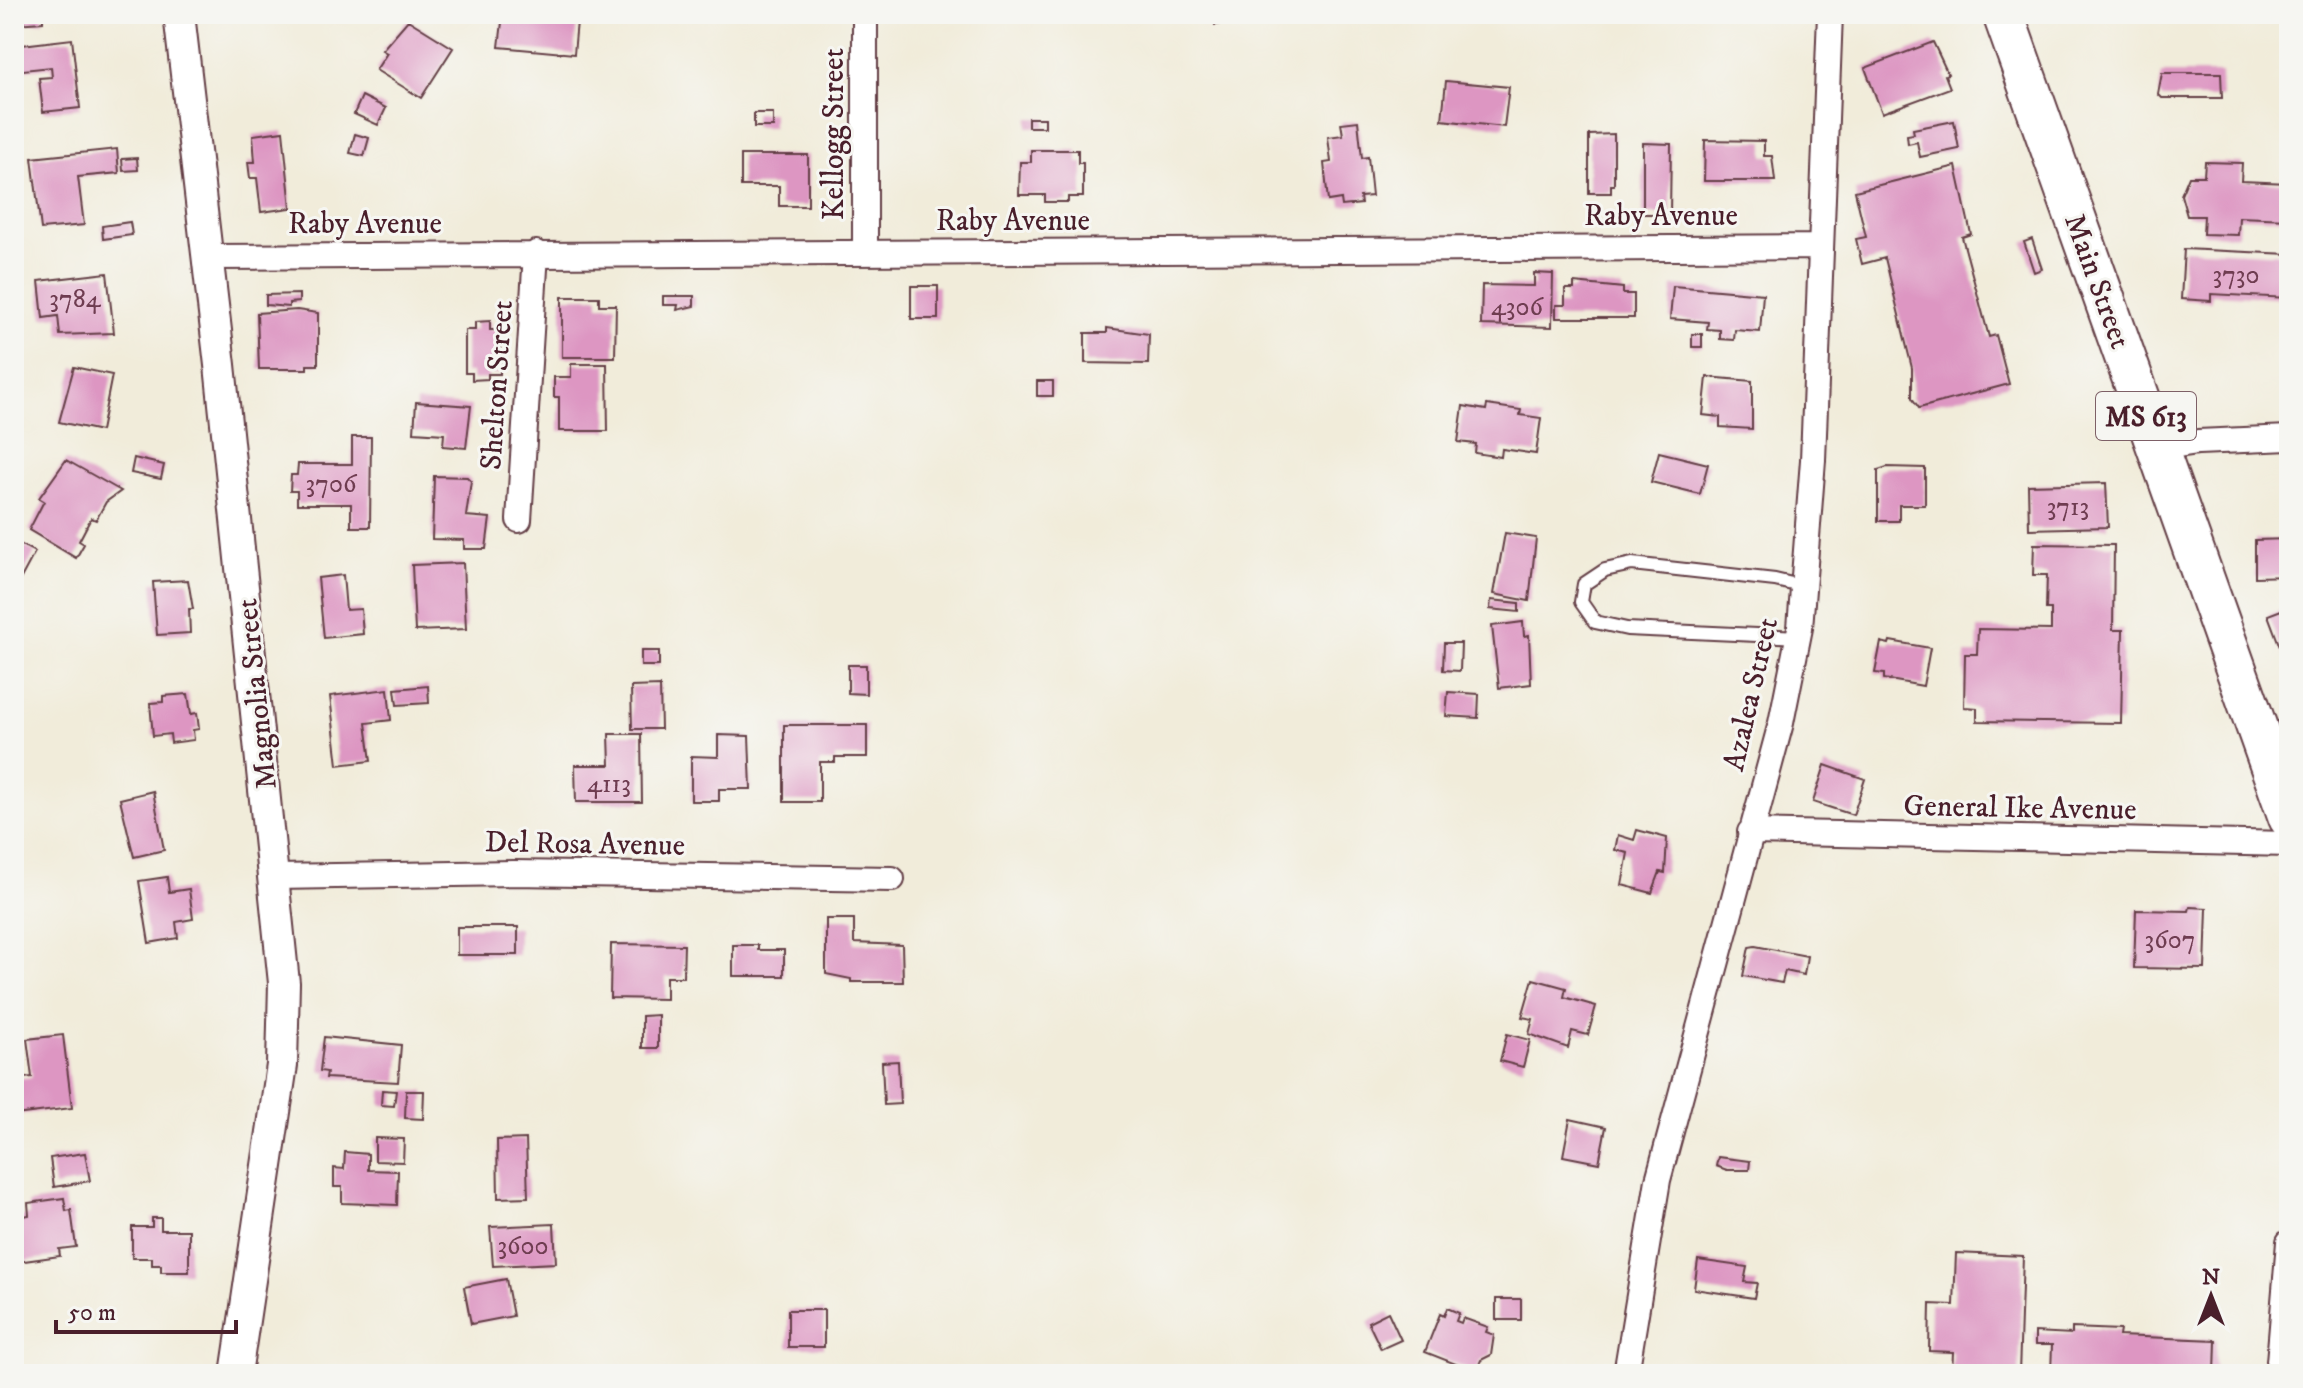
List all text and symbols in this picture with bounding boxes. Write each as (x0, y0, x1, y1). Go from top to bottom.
street label: Kellogg Street (816, 48, 853, 220)
street label: Raby Avenue (1584, 198, 1738, 235)
street label: Raby Avenue (936, 203, 1090, 240)
street label: Raby Avenue (288, 206, 442, 243)
street label: Main Street (2055, 209, 2138, 354)
house number: 3730 (2212, 259, 2260, 292)
house number: 3784 (49, 283, 102, 316)
house number: 4306 (1491, 291, 1545, 324)
street label: Shelton Street (473, 299, 522, 471)
road number: MS 613 (2096, 392, 2196, 440)
house number: 3706 (306, 468, 358, 501)
house number: 3713 (2047, 491, 2089, 524)
street label: Magnolia Street (229, 597, 286, 791)
street label: Azalea Street (1716, 614, 1787, 775)
house number: 4113 (587, 768, 631, 801)
street label: General Ike Avenue (1903, 788, 2137, 829)
street label: Del Rosa Avenue (485, 824, 685, 865)
house number: 3607 (2145, 924, 2195, 957)
house number: 3600 (497, 1230, 549, 1263)
north arrow (2171, 1256, 2251, 1336)
text: N (2202, 1264, 2220, 1291)
scale bar (56, 1284, 236, 1334)
text: 50 m (68, 1298, 116, 1328)

